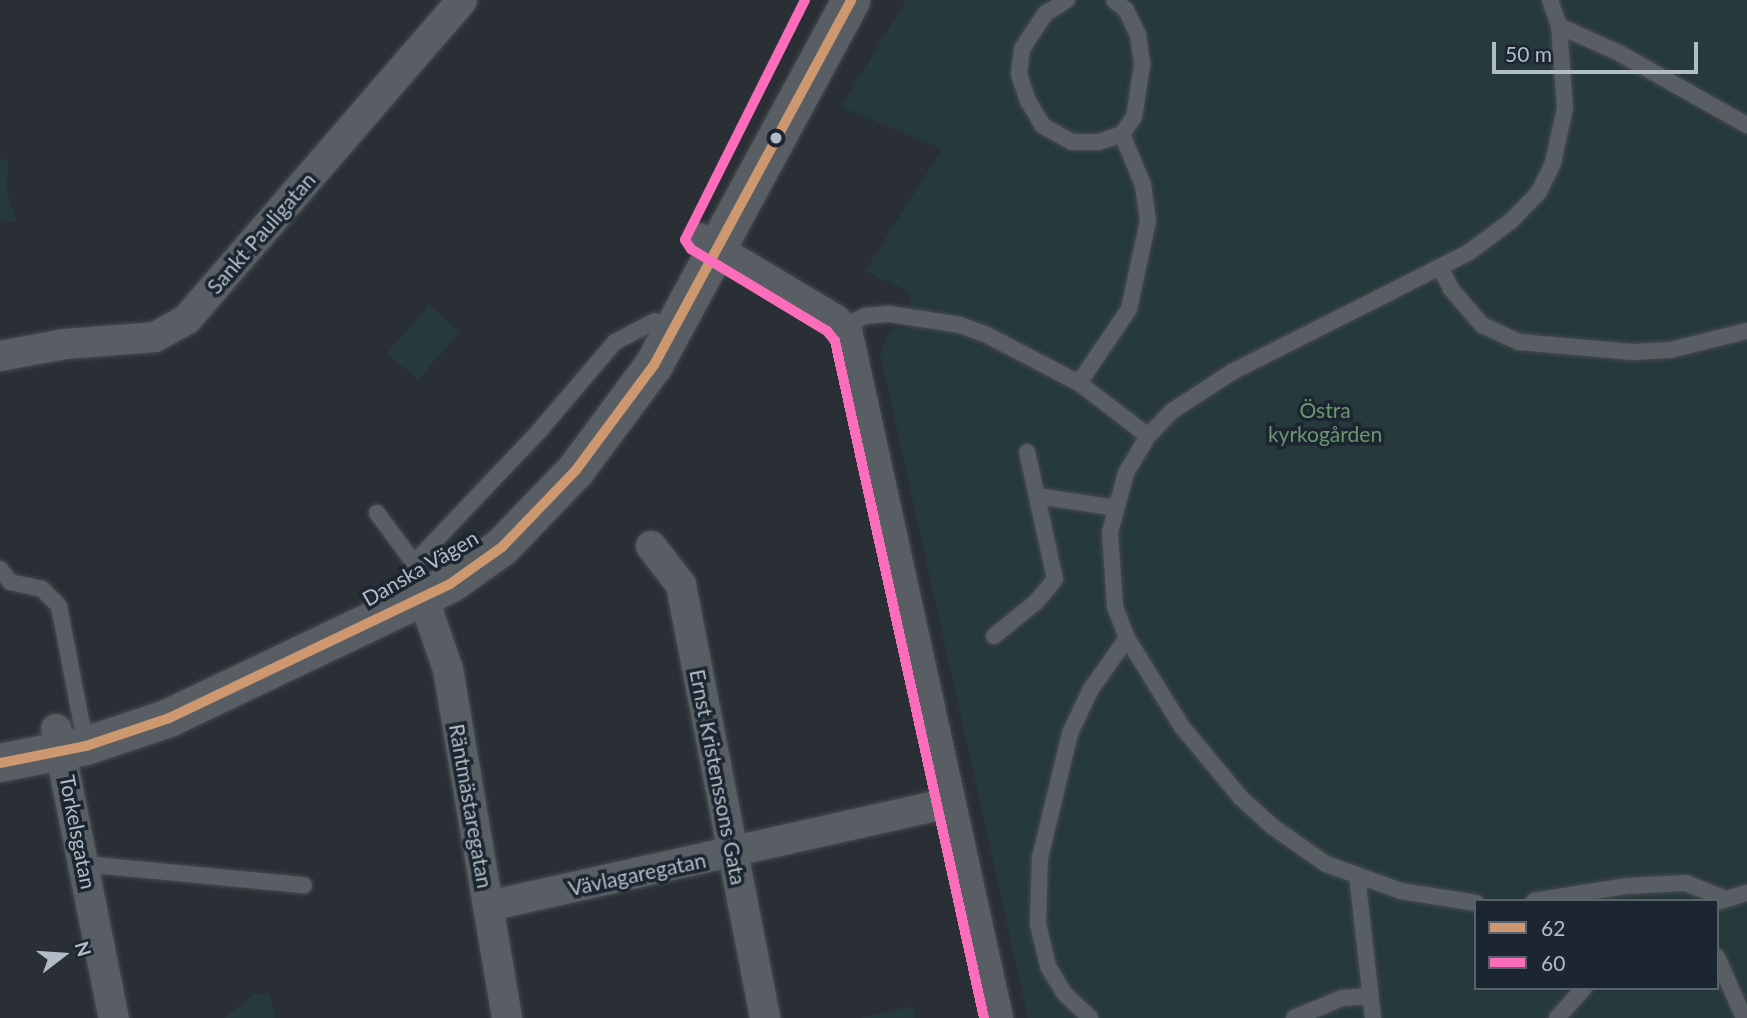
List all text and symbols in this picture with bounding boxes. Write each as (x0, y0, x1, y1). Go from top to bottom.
scale bar (1495, 28, 1702, 72)
text: 50 m (1505, 41, 1552, 66)
unlabelled marker (769, 131, 783, 145)
street label: Sankt Pauligatan (202, 167, 320, 299)
park label: Östra kyrkogården (1268, 397, 1382, 447)
street label: Danska Vägen (357, 525, 483, 611)
street label: Ernst Kristenssons Gata (685, 667, 751, 887)
street label: Räntmästaregatan (444, 722, 498, 890)
street label: Torkelsgatan (55, 773, 101, 891)
street label: Vävlagaregatan (566, 847, 708, 901)
legend (1474, 899, 1719, 990)
text: 62 (1541, 915, 1565, 940)
north arrow (28, 920, 98, 990)
text: N (70, 938, 97, 959)
text: 60 (1541, 950, 1565, 975)

